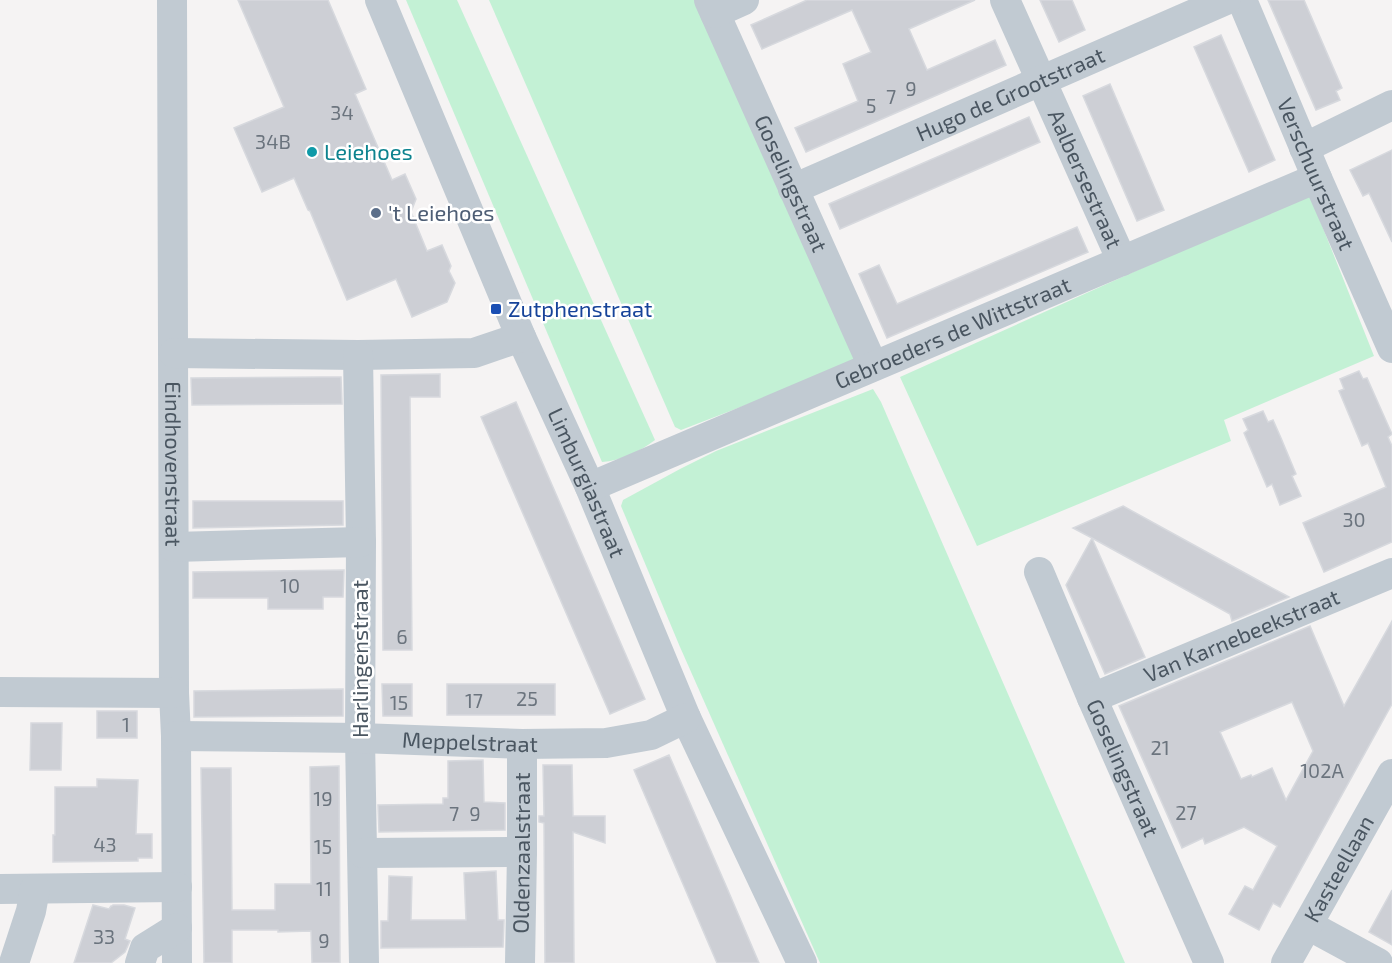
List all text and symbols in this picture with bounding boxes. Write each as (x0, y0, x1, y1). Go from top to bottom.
street label: Hugo de Grootstraat (912, 41, 1108, 146)
house number: 9 (905, 76, 917, 100)
house number: 7 (886, 84, 896, 108)
house number: 5 (866, 93, 876, 117)
street label: Verschuurstraat (1273, 94, 1361, 254)
house number: 34 (330, 100, 354, 124)
street label: Aalbersestraat (1044, 105, 1129, 252)
street label: Goselingstraat (750, 110, 834, 256)
house number: 34B (255, 129, 291, 153)
place label: Leiehoes (324, 138, 413, 164)
marker: Leiehoes (305, 145, 319, 159)
place label: 't Leiehoes (388, 199, 495, 225)
marker: 't Leiehoes (369, 206, 383, 220)
street label: Gebroeders de Wittstraat (830, 270, 1074, 394)
place label: Zutphenstraat (508, 295, 652, 321)
marker: Zutphenstraat (489, 302, 503, 316)
street label: Eindhovenstraat (161, 381, 188, 547)
street label: Limburgiastraat (543, 403, 632, 561)
house number: 30 (1342, 507, 1366, 531)
house number: 10 (280, 573, 300, 597)
street label: Harlingenstraat (346, 580, 372, 738)
street label: Van Karnebeekstraat (1139, 582, 1343, 687)
house number: 6 (396, 624, 408, 648)
house number: 25 (516, 686, 538, 710)
house number: 17 (465, 688, 483, 712)
house number: 15 (390, 690, 408, 714)
street label: Goselingstraat (1082, 695, 1165, 840)
house number: 1 (122, 712, 130, 736)
street label: Meppelstraat (402, 726, 538, 756)
house number: 21 (1150, 735, 1170, 759)
house number: 102A (1300, 758, 1344, 782)
street label: Oldenzaalstraat (507, 772, 534, 934)
house number: 19 (313, 786, 333, 810)
house number: 27 (1175, 800, 1197, 824)
house number: 7 (449, 801, 459, 825)
house number: 9 (469, 801, 481, 825)
street label: Kasteellaan (1298, 810, 1378, 926)
house number: 43 (93, 832, 117, 856)
house number: 15 (314, 834, 332, 858)
house number: 11 (316, 876, 332, 900)
house number: 33 (93, 924, 115, 948)
house number: 9 (318, 928, 330, 952)

